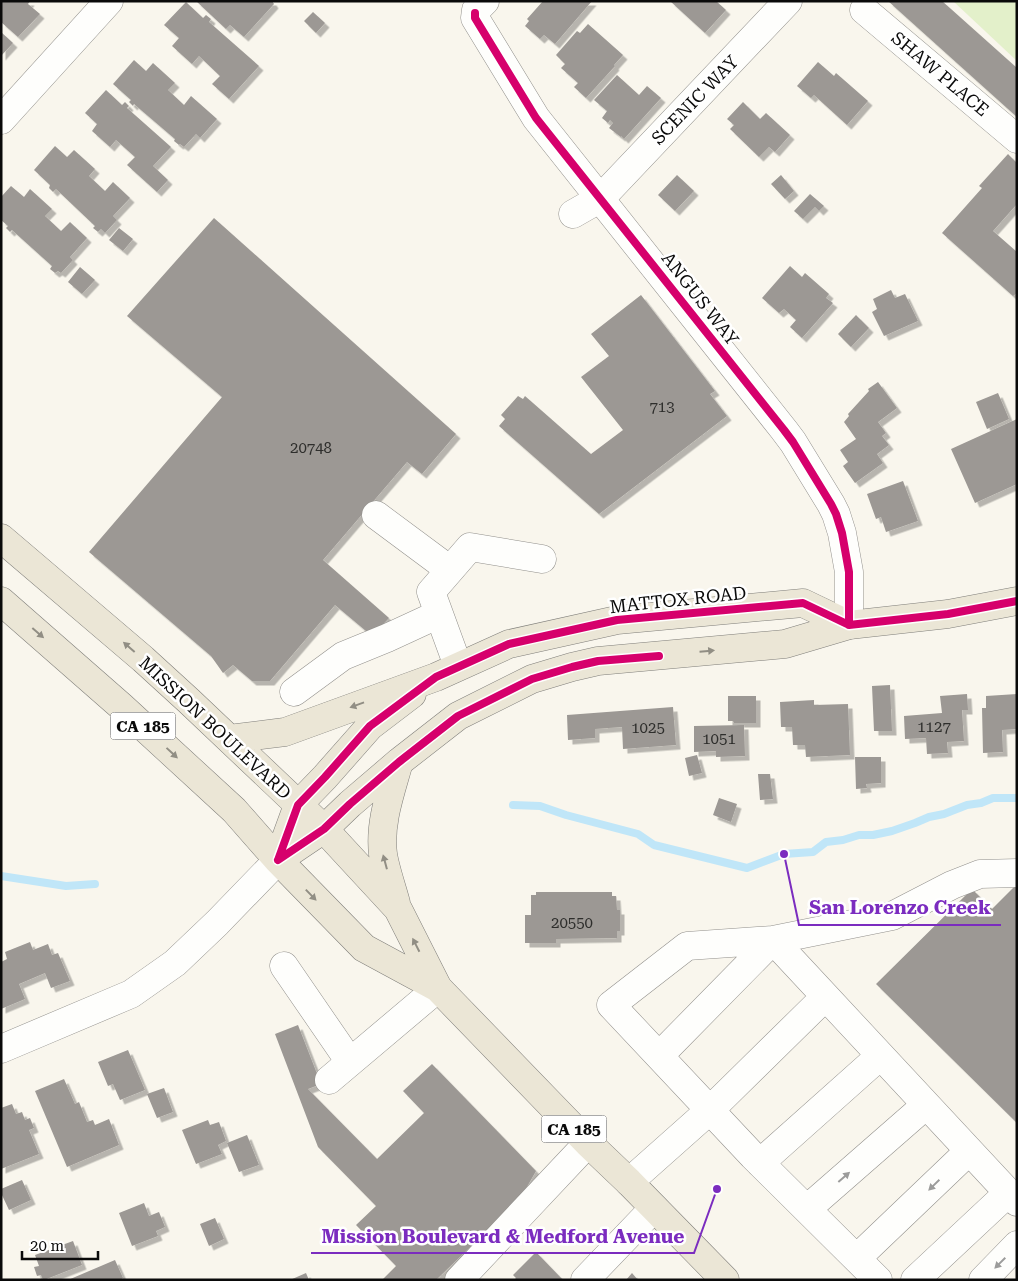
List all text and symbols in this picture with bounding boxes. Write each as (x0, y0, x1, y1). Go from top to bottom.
street label: SHAW PLACE (887, 27, 993, 120)
street label: SCENIC WAY (647, 50, 743, 149)
street label: ANGUS WAY (657, 248, 744, 350)
house number: 713 (649, 398, 675, 416)
house number: 20748 (290, 439, 332, 457)
street label: MATTOX ROAD (609, 582, 747, 617)
one-way arrow (31, 628, 44, 639)
one-way arrow (123, 641, 135, 653)
one-way arrow (700, 647, 716, 655)
street label: MISSION BOULEVARD (135, 652, 296, 804)
one-way arrow (349, 701, 364, 709)
road number: CA 185 (110, 712, 176, 739)
house number: 1127 (917, 718, 951, 736)
house number: 1025 (631, 719, 665, 737)
house number: 1051 (702, 730, 736, 748)
one-way arrow (166, 747, 178, 759)
one-way arrow (381, 854, 389, 869)
one-way arrow (305, 888, 317, 900)
callout: San Lorenzo Creek (799, 891, 1001, 925)
text: San Lorenzo Creek (809, 896, 991, 919)
house number: 20550 (551, 914, 593, 932)
one-way arrow (412, 938, 420, 952)
road number: CA 185 (542, 1116, 606, 1142)
one-way arrow (837, 1172, 850, 1183)
one-way arrow (928, 1179, 940, 1191)
callout: Mission Boulevard & Medford Avenue (311, 1219, 694, 1253)
text: Mission Boulevard & Medford Avenue (321, 1225, 685, 1248)
scale bar (22, 1228, 99, 1260)
text: 20 m (30, 1237, 65, 1255)
one-way arrow (994, 1256, 1006, 1268)

